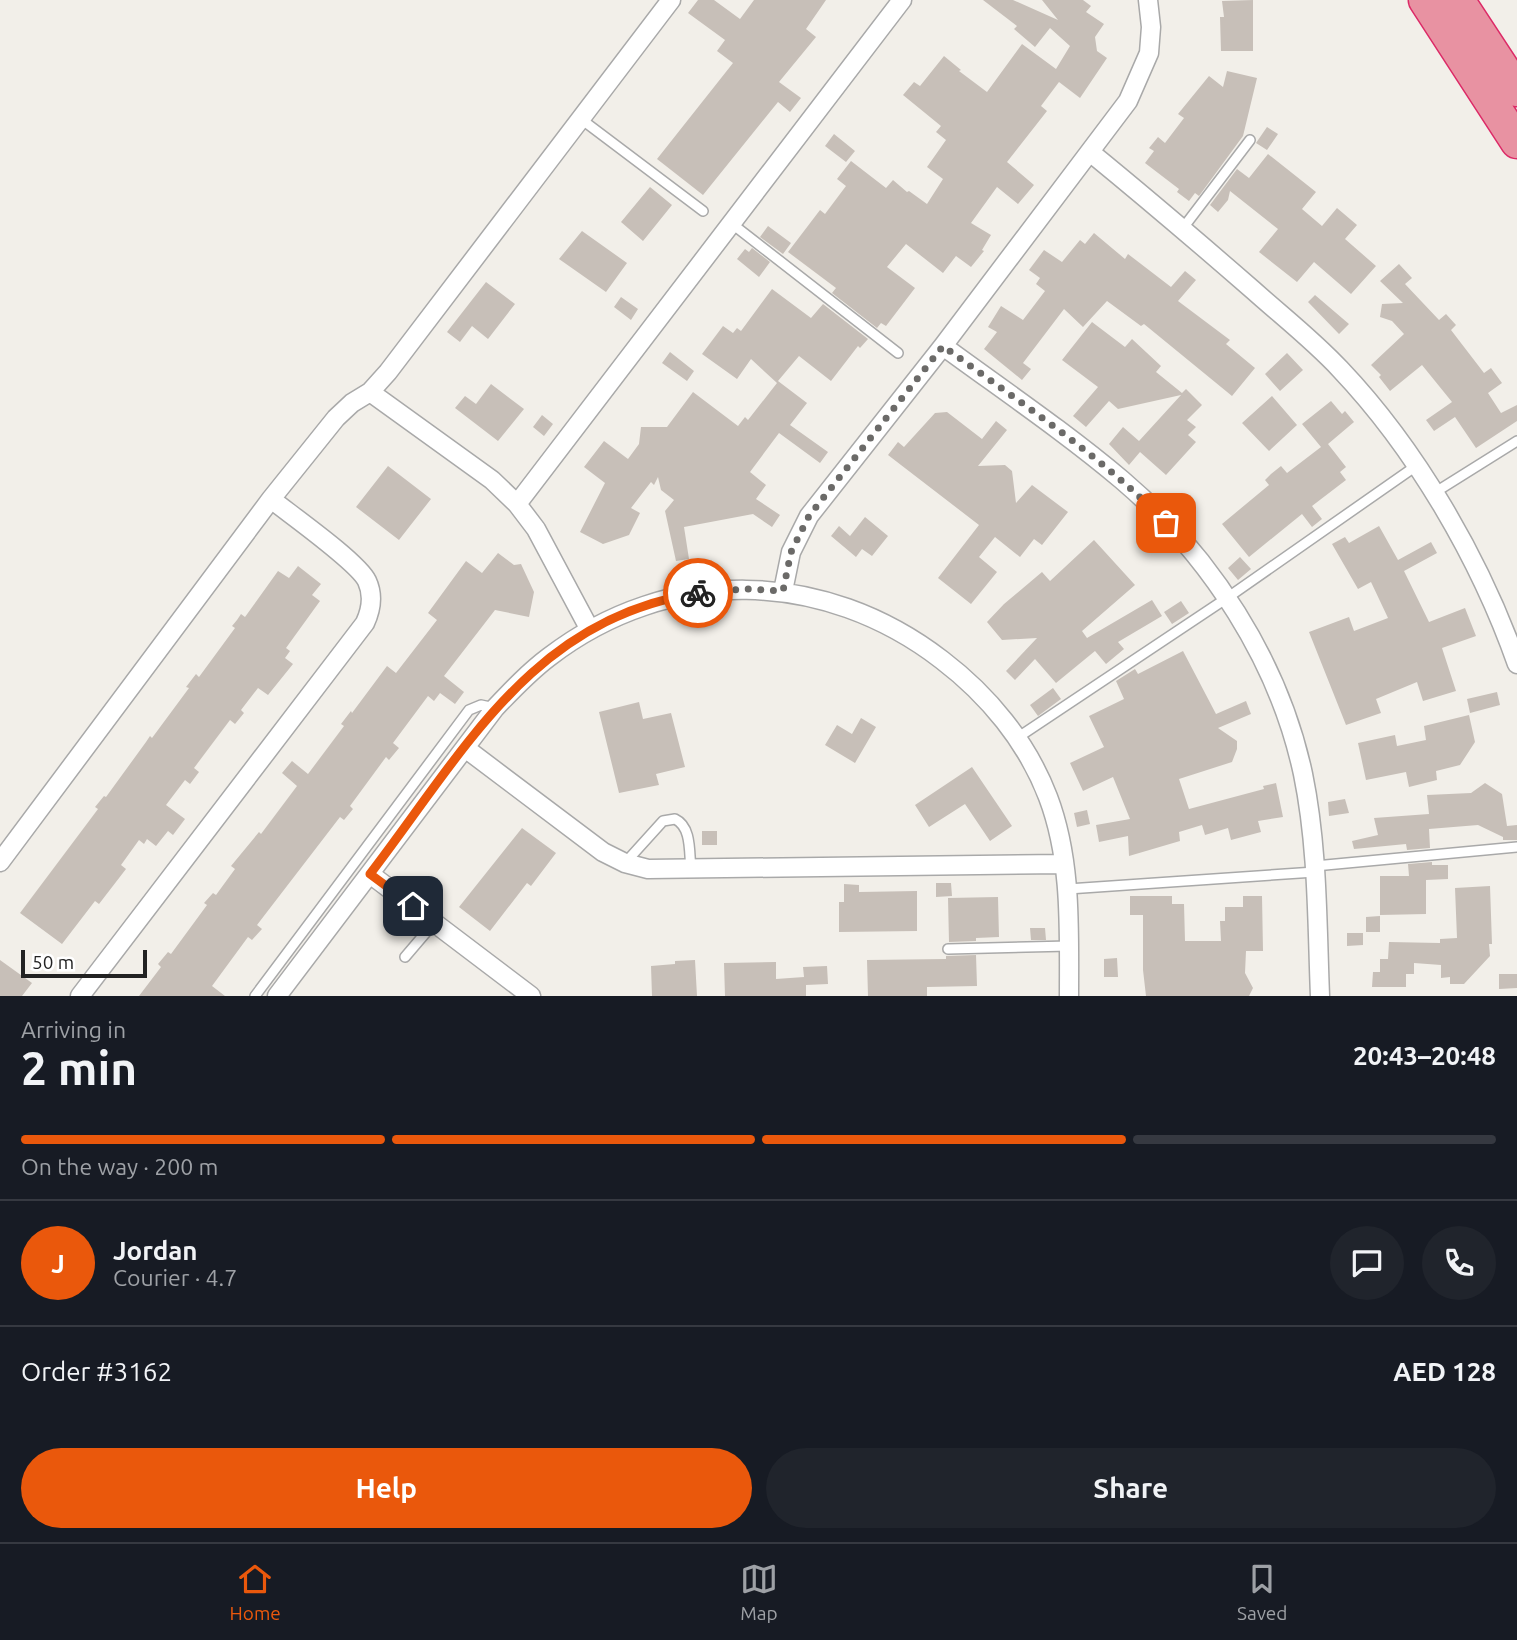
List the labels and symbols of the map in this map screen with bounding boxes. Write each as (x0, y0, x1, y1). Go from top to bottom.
pin (1136, 493, 1196, 553)
courier (663, 558, 733, 628)
pin (383, 876, 443, 936)
scale bar (21, 947, 147, 979)

